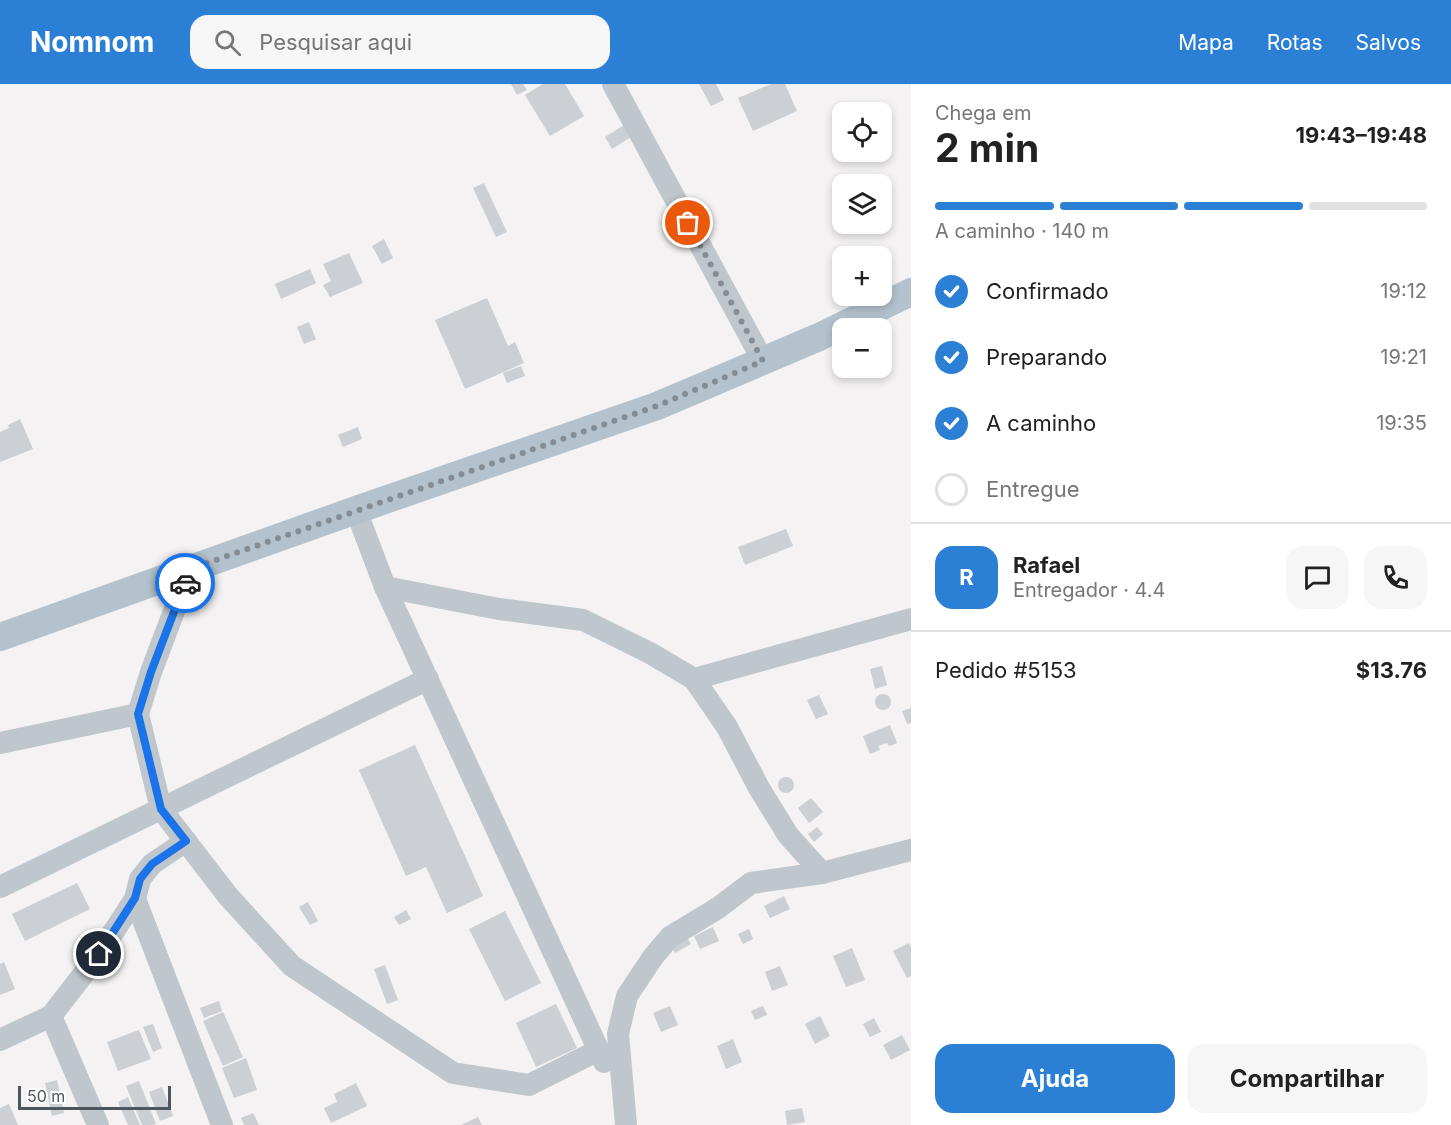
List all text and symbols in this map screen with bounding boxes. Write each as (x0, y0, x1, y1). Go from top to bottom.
search box (190, 15, 610, 69)
text: Nomnom (30, 25, 154, 59)
icon: search (211, 26, 244, 59)
text: Pesquisar aqui (259, 29, 412, 55)
text: Mapa (1178, 30, 1234, 55)
text: Rotas (1267, 30, 1322, 55)
text: Salvos (1355, 30, 1421, 55)
text: Chega em (935, 101, 1031, 125)
map controls (832, 102, 892, 378)
button: locate (832, 102, 892, 162)
text: 19:43–19:48 (1295, 122, 1427, 148)
text: 2 min (935, 124, 1039, 171)
button: layers (832, 174, 892, 234)
pin (662, 197, 713, 248)
icon: bag (671, 206, 704, 239)
text: A caminho · 140 m (935, 219, 1109, 243)
button: + (832, 246, 892, 306)
icon: check (935, 275, 968, 308)
text: Confirmado (986, 278, 1109, 304)
text: 19:12 (1380, 279, 1427, 303)
button: − (832, 318, 892, 378)
icon: check (935, 341, 968, 374)
text: Preparando (986, 344, 1107, 370)
text: 19:21 (1380, 345, 1427, 369)
icon: check (935, 407, 968, 440)
text: A caminho (986, 410, 1096, 436)
text: 19:35 (1376, 411, 1427, 435)
text: Entregue (986, 476, 1080, 502)
button: chat (1286, 546, 1349, 609)
button: phone (1364, 546, 1427, 609)
text: Rafael (1013, 552, 1080, 578)
courier (155, 553, 215, 613)
text: R (959, 564, 974, 590)
icon: car (169, 567, 202, 600)
text: Entregador · 4.4 (1013, 578, 1165, 602)
text: Pedido #5153 (935, 657, 1077, 683)
text: $13.76 (1356, 657, 1427, 683)
pin (73, 928, 124, 979)
icon: home (82, 937, 115, 970)
button: Ajuda (935, 1044, 1175, 1113)
button: Compartilhar (1187, 1044, 1427, 1113)
scale bar (18, 1083, 171, 1110)
text: 50 m (27, 1086, 65, 1106)

